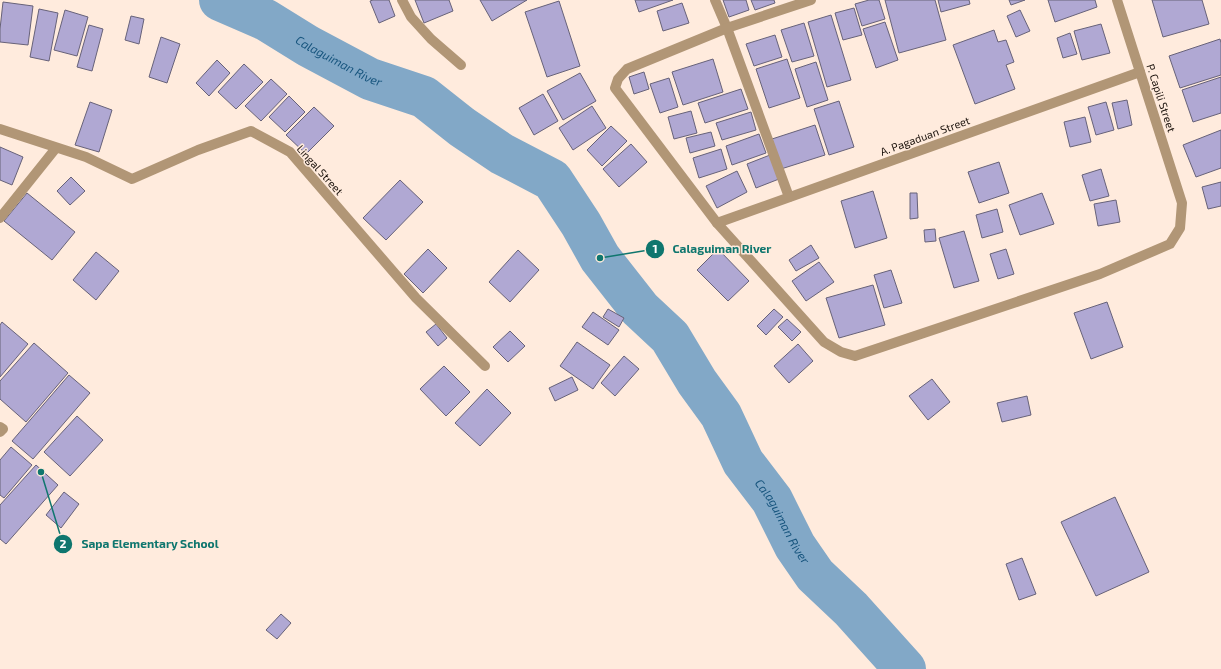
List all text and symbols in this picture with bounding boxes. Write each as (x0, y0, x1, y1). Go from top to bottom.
water label: Calaguiman River (293, 32, 384, 89)
street label: P. Capili Street (1144, 62, 1179, 134)
street label: A. Pagaduan Street (878, 113, 971, 158)
street label: Lingal Street (294, 142, 346, 197)
callout: Calaguiman River (645, 237, 780, 261)
text: 1 (652, 241, 658, 255)
text: Calaguiman River (673, 241, 771, 255)
water label: Calaguiman River (753, 476, 813, 566)
callout: Sapa Elementary School (53, 532, 226, 556)
text: 2 (60, 536, 67, 550)
text: Sapa Elementary School (81, 536, 219, 551)

